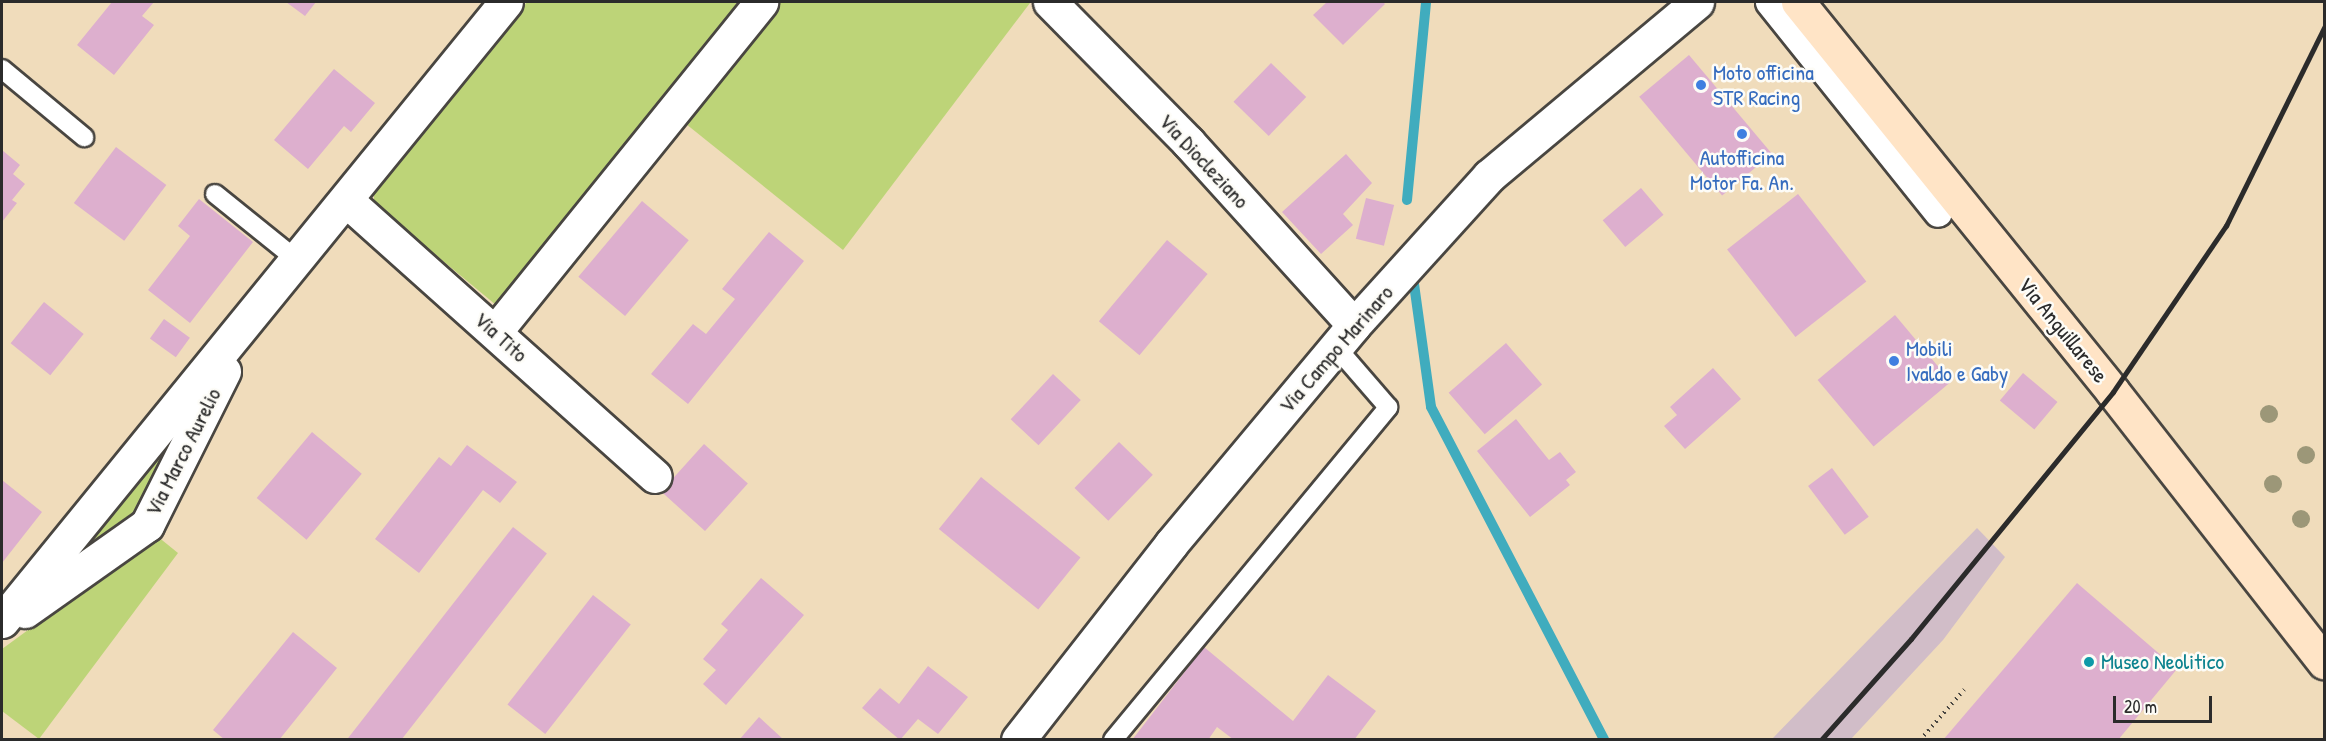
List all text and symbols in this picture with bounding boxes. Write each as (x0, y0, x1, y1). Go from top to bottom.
place label: Moto officina STR Racing (1713, 59, 1814, 110)
marker: Moto officina STR Racing (1694, 78, 1708, 92)
street label: Via Diocleziano (1153, 108, 1255, 214)
marker: Autofficina Motor Fa. An. (1735, 127, 1749, 141)
place label: Autofficina Motor Fa. An. (1690, 144, 1794, 196)
street label: Via Anguillarese (2013, 272, 2113, 388)
street label: Via Campo Marinaro (1273, 280, 1399, 418)
street label: Via Tito (469, 306, 533, 368)
place label: Mobili Ivaldo e Gaby (1906, 335, 2008, 386)
marker: Mobili Ivaldo e Gaby (1887, 354, 1901, 368)
street label: Via Marco Aurelio (139, 384, 227, 520)
place label: Museo Neolitico (2101, 649, 2224, 675)
marker: Museo Neolitico (2082, 655, 2096, 669)
scale bar (2116, 684, 2215, 722)
text: 20 m (2124, 694, 2157, 719)

